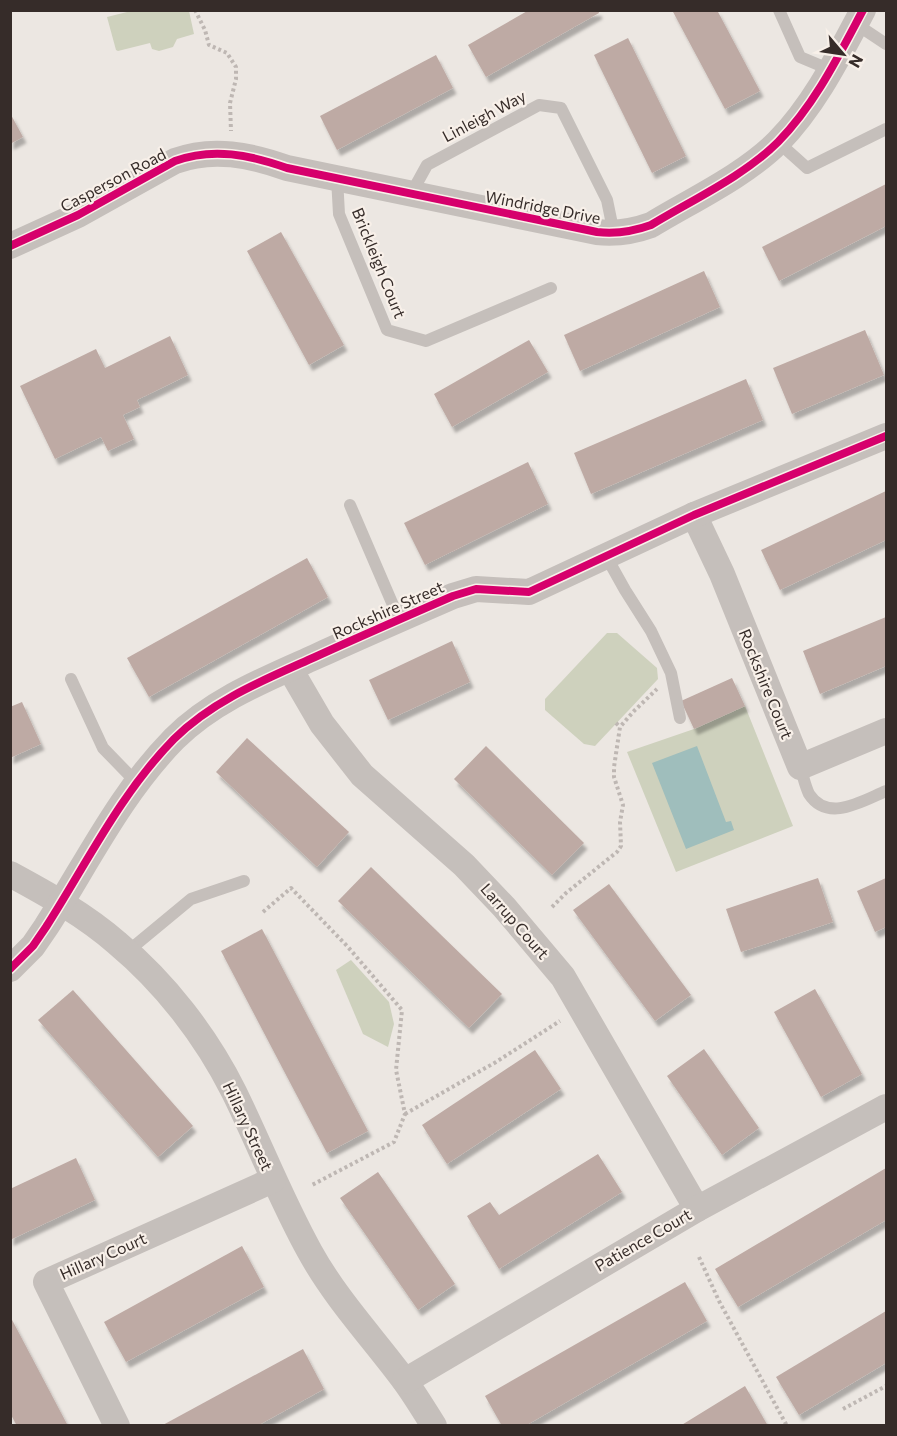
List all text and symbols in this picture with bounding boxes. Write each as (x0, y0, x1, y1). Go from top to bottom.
north arrow (813, 24, 873, 84)
text: N (845, 52, 868, 71)
street label: Linleigh Way (439, 86, 529, 146)
street label: Casperson Road (57, 144, 169, 215)
street label: Windridge Drive (484, 186, 602, 227)
street label: Brickleigh Court (349, 205, 410, 321)
street label: Rockshire Street (329, 576, 447, 643)
street label: Rockshire Court (736, 626, 797, 742)
street label: Larrup Court (477, 879, 554, 963)
street label: Hillary Street (220, 1078, 277, 1174)
street label: Patience Court (591, 1204, 695, 1275)
street label: Hillary Court (57, 1228, 149, 1283)

